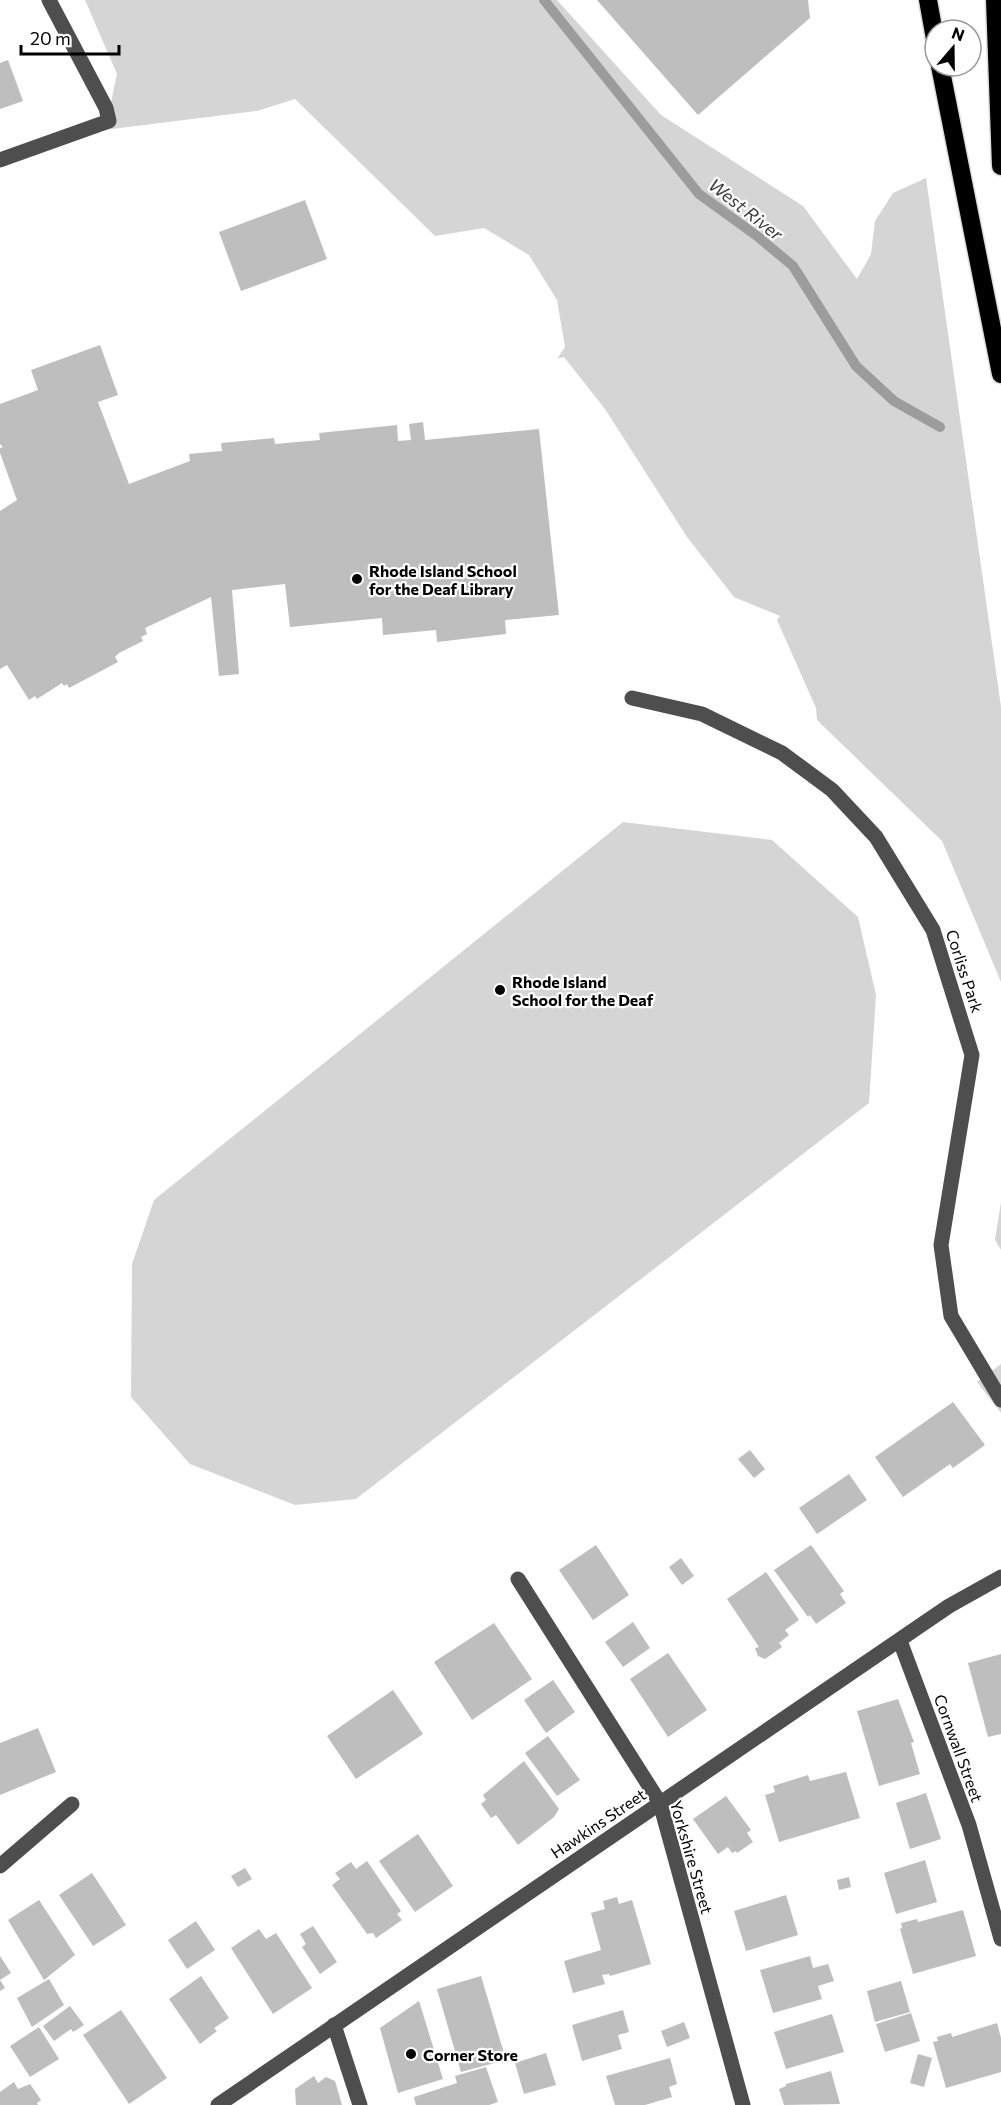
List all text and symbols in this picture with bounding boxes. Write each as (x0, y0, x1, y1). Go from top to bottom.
scale bar (21, 18, 118, 56)
north arrow (923, 18, 983, 78)
text: N (949, 22, 967, 44)
text: 20 m (30, 27, 71, 49)
water label: West River (704, 173, 788, 245)
place label: Rhode Island School for the Deaf Library (369, 561, 517, 598)
marker: Rhode Island School for the Deaf Library (350, 572, 364, 586)
street label: Corliss Park (943, 927, 987, 1015)
place label: Rhode Island School for the Deaf (512, 972, 654, 1009)
marker: Rhode Island School for the Deaf (493, 983, 507, 997)
street label: Cornwall Street (931, 1691, 987, 1805)
street label: Hawkins Street (547, 1784, 649, 1862)
street label: Yorkshire Street (667, 1798, 717, 1916)
place label: Corner Store (423, 2045, 518, 2064)
marker: Corner Store (404, 2047, 418, 2061)

